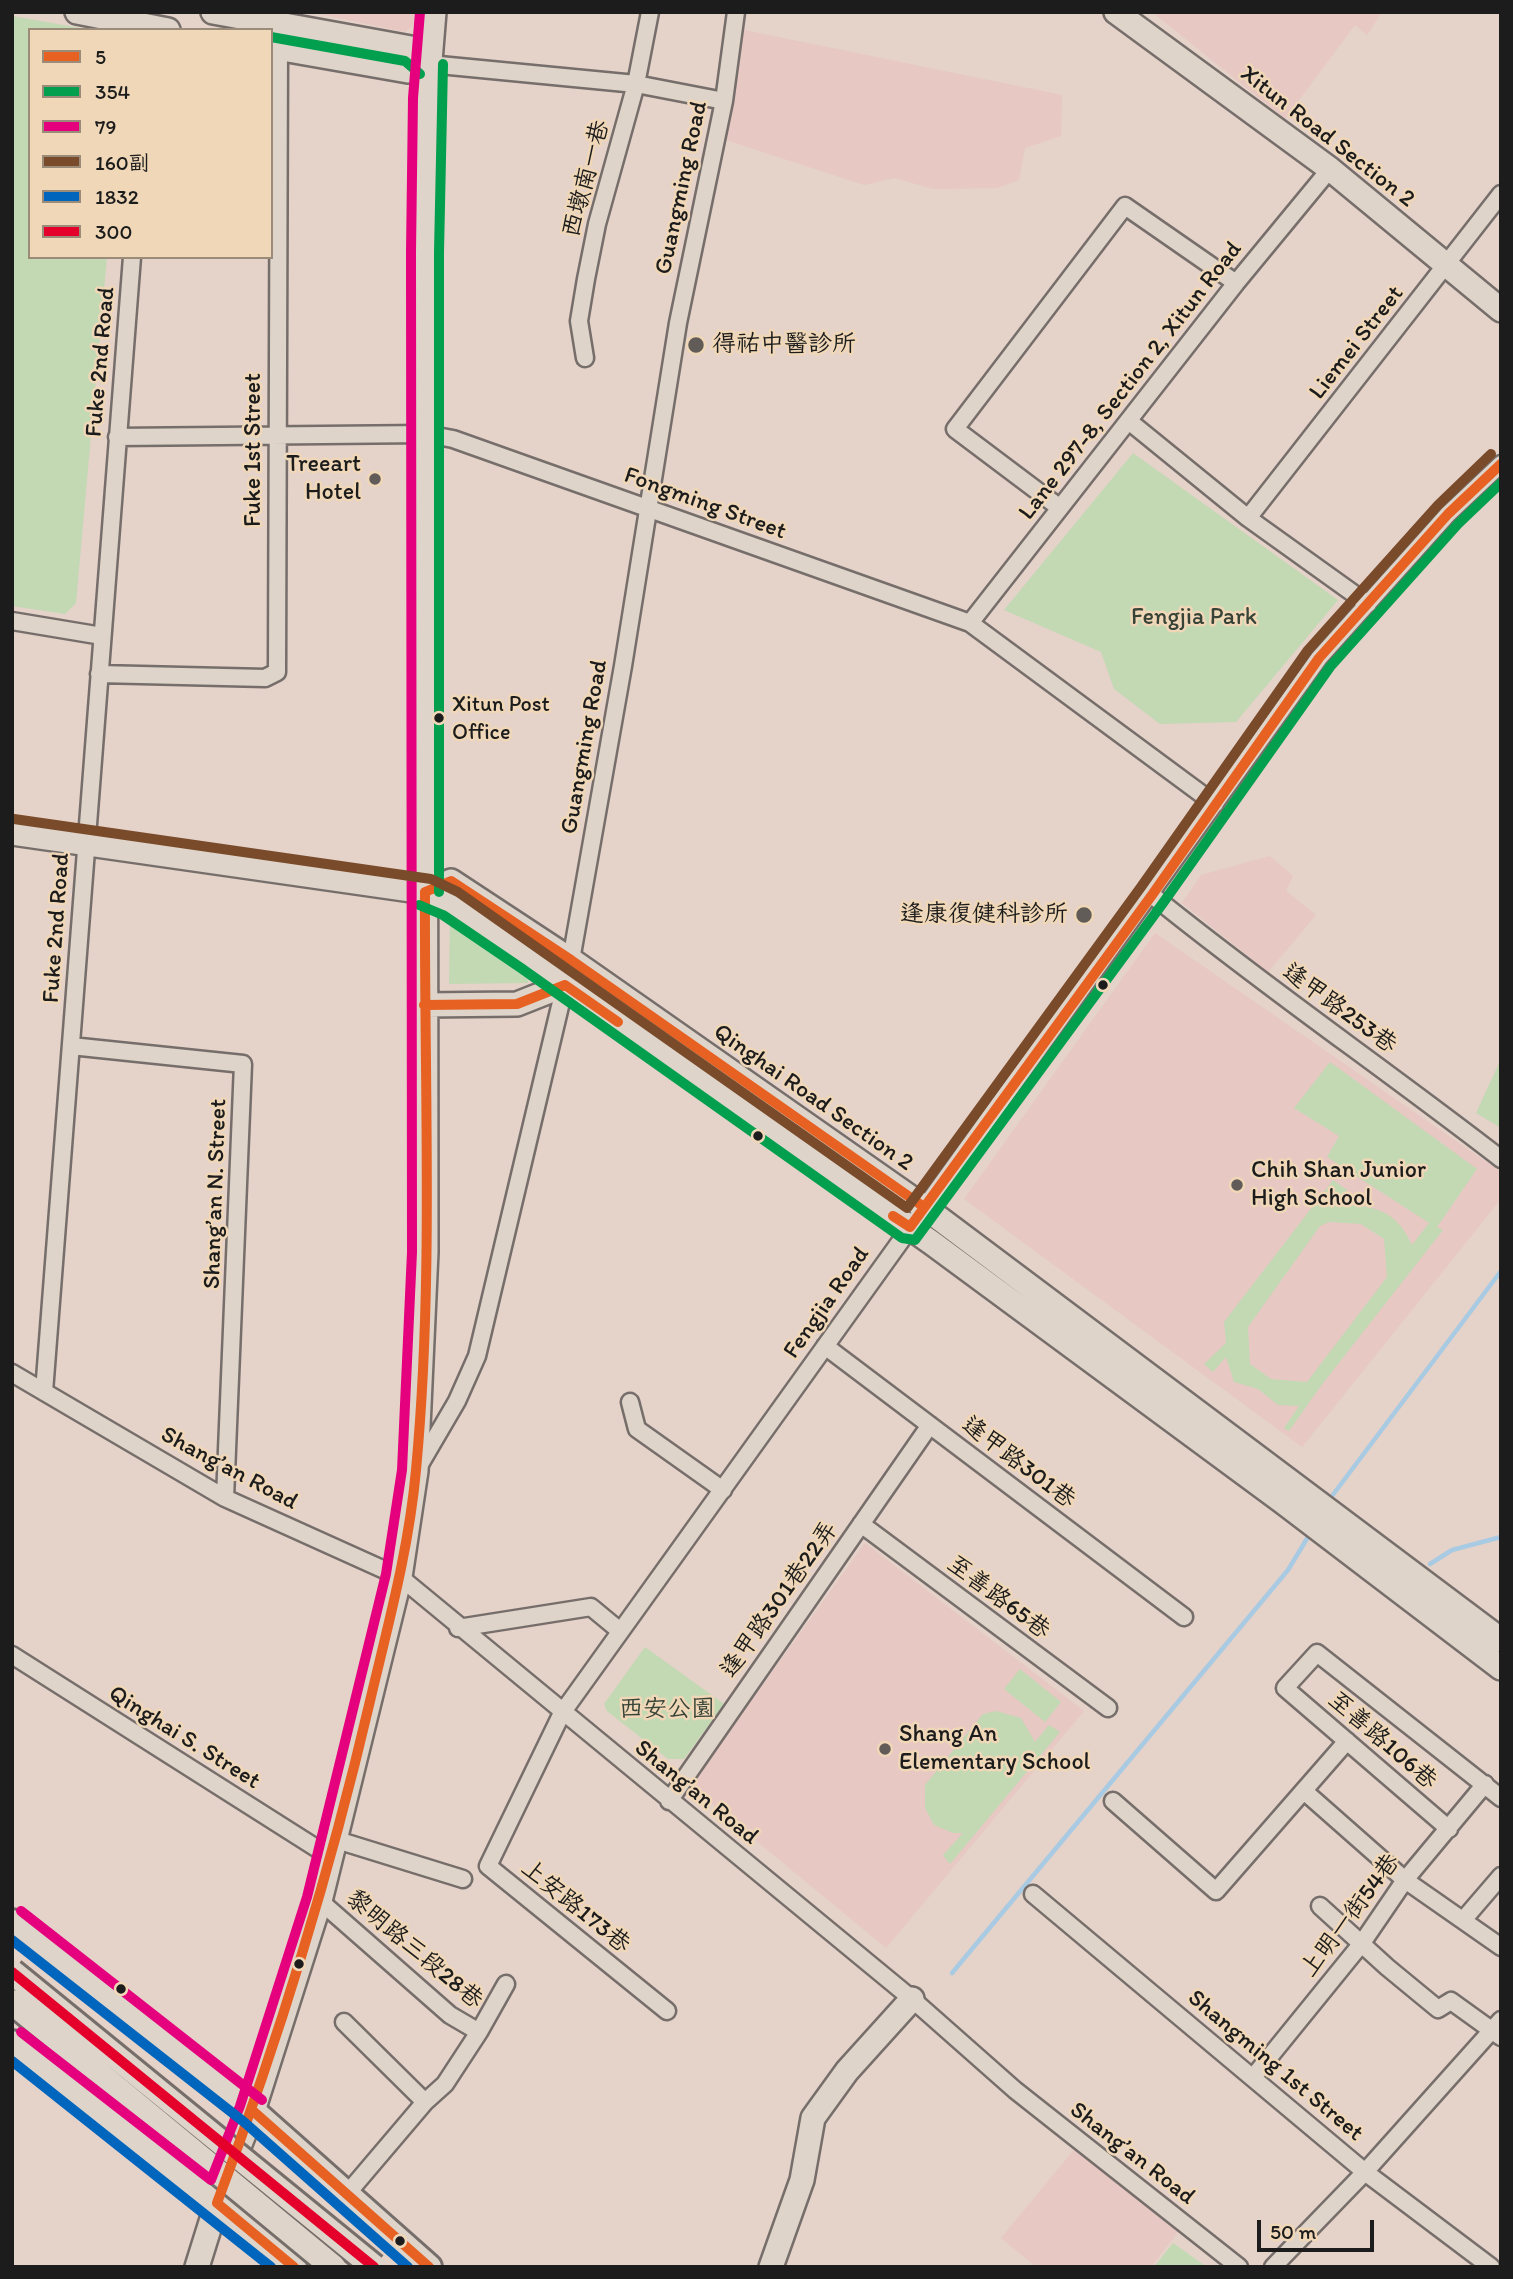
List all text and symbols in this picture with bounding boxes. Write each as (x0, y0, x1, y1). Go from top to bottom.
legend (28, 28, 273, 259)
text: 5 (95, 44, 106, 69)
street label: Xitun Road Section 2 (1234, 60, 1420, 214)
text: 354 (95, 79, 130, 104)
street label: Guangming Road (650, 99, 714, 277)
text: 79 (95, 114, 116, 139)
street label: 西墩南一巷 (558, 117, 616, 241)
text: 160副 (95, 150, 150, 175)
text: 1832 (95, 184, 139, 209)
text: 300 (95, 219, 132, 244)
street label: Lane 297-8, Section 2, Xitun Road (1013, 236, 1249, 526)
street label: Liemei Street (1304, 280, 1410, 406)
street label: Fuke 2nd Road (80, 286, 122, 438)
place label: 得祐中醫診所 (712, 331, 856, 359)
marker: 得祐中醫診所 (686, 335, 706, 355)
street label: Fuke 1st Street (240, 373, 268, 527)
place label: Treeart Hotel (286, 451, 361, 507)
street label: Fongming Street (620, 461, 790, 547)
marker: Treeart Hotel (367, 471, 383, 487)
park label: Fengjia Park (1131, 604, 1257, 632)
street label: Guangming Road (555, 658, 615, 836)
place label: Xitun Post Office (452, 692, 550, 744)
marker: Xitun Post Office (432, 711, 446, 725)
street label: Fuke 2nd Road (37, 852, 77, 1004)
place label: 逢康復健科診所 (900, 901, 1068, 929)
marker: 逢康復健科診所 (1074, 905, 1094, 925)
street label: 逢甲路253巷 (1276, 958, 1402, 1060)
unlabelled marker (1096, 978, 1110, 992)
street label: Qinghai Road Section 2 (707, 1018, 919, 1178)
street label: Shang’an N. Street (198, 1098, 234, 1290)
unlabelled marker (751, 1129, 765, 1143)
place label: Chih Shan Junior High School (1251, 1157, 1426, 1213)
marker: Chih Shan Junior High School (1229, 1177, 1245, 1193)
street label: Fengjia Road (778, 1241, 876, 1365)
street label: 逢甲路301巷 (955, 1411, 1081, 1515)
street label: Shang’an Road (156, 1421, 302, 1517)
street label: 逢甲路301巷22弄 (715, 1516, 845, 1684)
street label: 至善路65巷 (941, 1550, 1055, 1646)
street label: Qinghai S. Street (103, 1680, 265, 1796)
street label: 至善路106巷 (1322, 1686, 1442, 1796)
park label: 西安公園 (619, 1696, 715, 1724)
place label: Shang An Elementary School (899, 1721, 1090, 1777)
street label: Shang’an Road (628, 1734, 764, 1852)
marker: Shang An Elementary School (877, 1741, 893, 1757)
street label: 上明一街54巷 (1295, 1849, 1407, 1983)
street label: 上安路173巷 (515, 1854, 635, 1960)
street label: 黎明路三段28巷 (340, 1884, 488, 2016)
unlabelled marker (292, 1957, 306, 1971)
unlabelled marker (114, 1982, 128, 1996)
street label: Shangming 1st Street (1181, 1984, 1369, 2148)
street label: Shang’an Road (1064, 2096, 1200, 2212)
scale bar (1261, 2206, 1378, 2250)
text: 50 m (1270, 2219, 1316, 2244)
unlabelled marker (393, 2234, 407, 2248)

